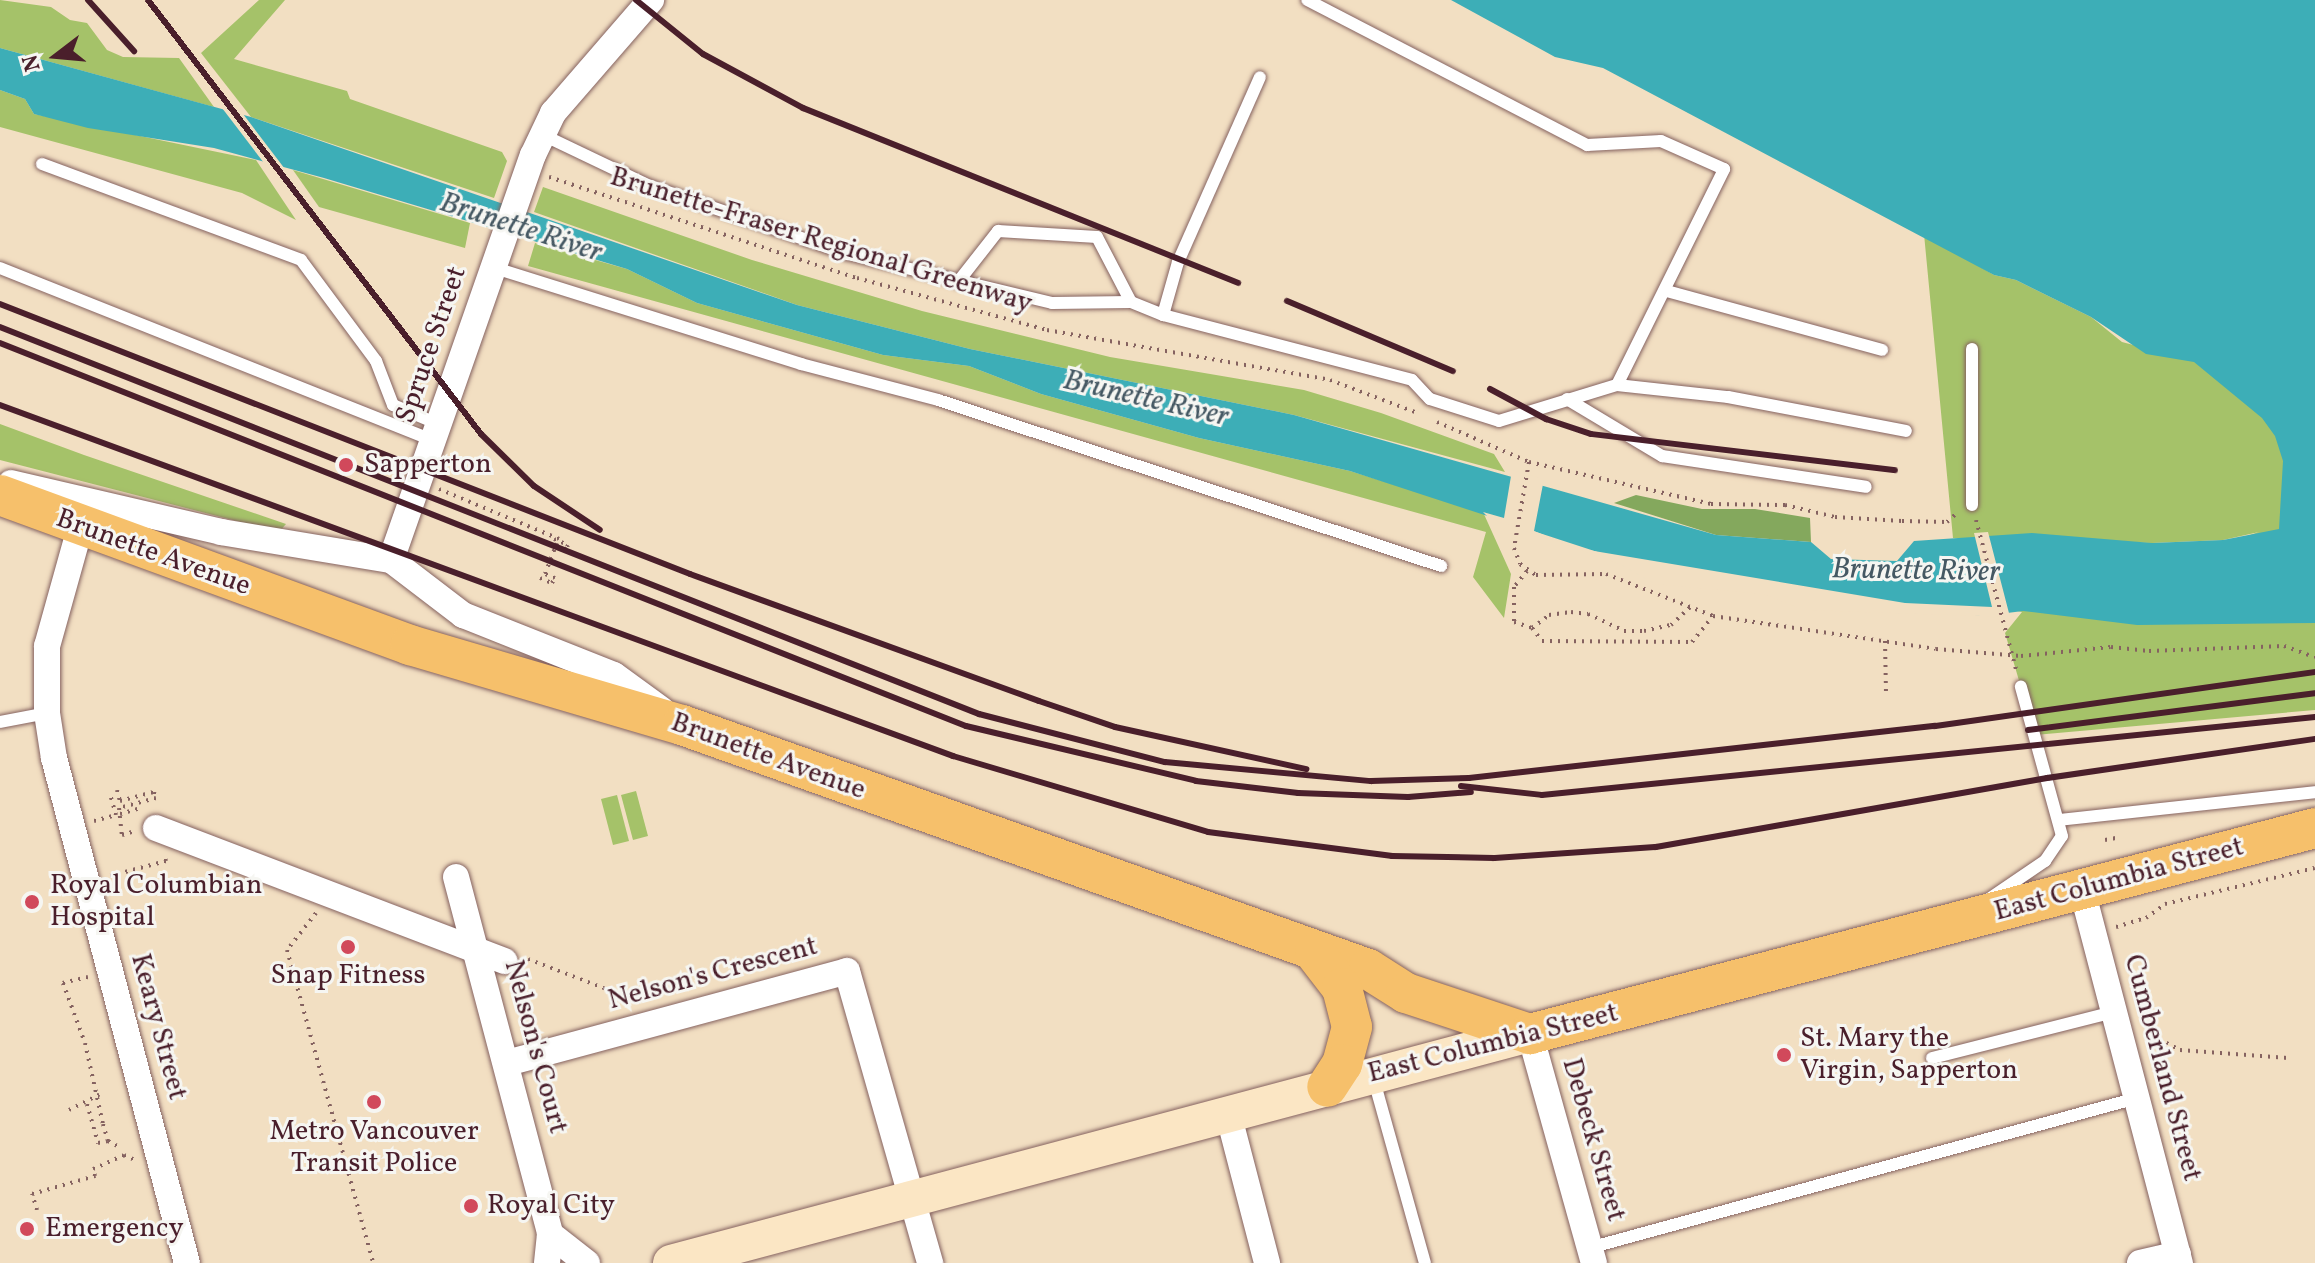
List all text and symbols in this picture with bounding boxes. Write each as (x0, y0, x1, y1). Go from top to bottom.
north arrow (16, 16, 96, 96)
text: N (15, 51, 50, 75)
street label: Brunette-Fraser Regional Greenway (606, 161, 1036, 321)
water label: Brunette River (435, 185, 607, 271)
street label: Spruce Street (389, 262, 475, 428)
water label: Brunette River (1060, 362, 1232, 436)
place label: Sapperton (364, 448, 492, 482)
marker: Sapperton (335, 454, 357, 476)
street label: Brunette Avenue (51, 502, 255, 604)
water label: Brunette River (1831, 552, 2001, 590)
street label: Brunette Avenue (666, 706, 870, 808)
street label: East Columbia Street (1991, 831, 2247, 929)
place label: Royal Columbian Hospital (50, 869, 263, 935)
marker: Royal Columbian Hospital (21, 891, 43, 913)
street label: Nelson's Crescent (605, 930, 821, 1018)
marker: Snap Fitness (339, 938, 357, 956)
street label: Keary Street (122, 950, 194, 1104)
street label: Cumberland Street (2116, 951, 2208, 1185)
street label: Nelson's Court (496, 957, 574, 1137)
place label: Snap Fitness (271, 959, 425, 993)
street label: East Columbia Street (1364, 997, 1622, 1091)
place label: St. Mary the Virgin, Sapperton (1800, 1022, 2018, 1088)
marker: St. Mary the Virgin, Sapperton (1775, 1046, 1793, 1064)
street label: Debeck Street (1554, 1054, 1632, 1226)
marker: Metro Vancouver Transit Police (365, 1093, 383, 1111)
place label: Metro Vancouver Transit Police (269, 1115, 479, 1181)
place label: Royal City (487, 1189, 615, 1223)
marker: Royal City (462, 1197, 480, 1215)
place label: Emergency (45, 1212, 184, 1246)
marker: Emergency (16, 1218, 38, 1240)

